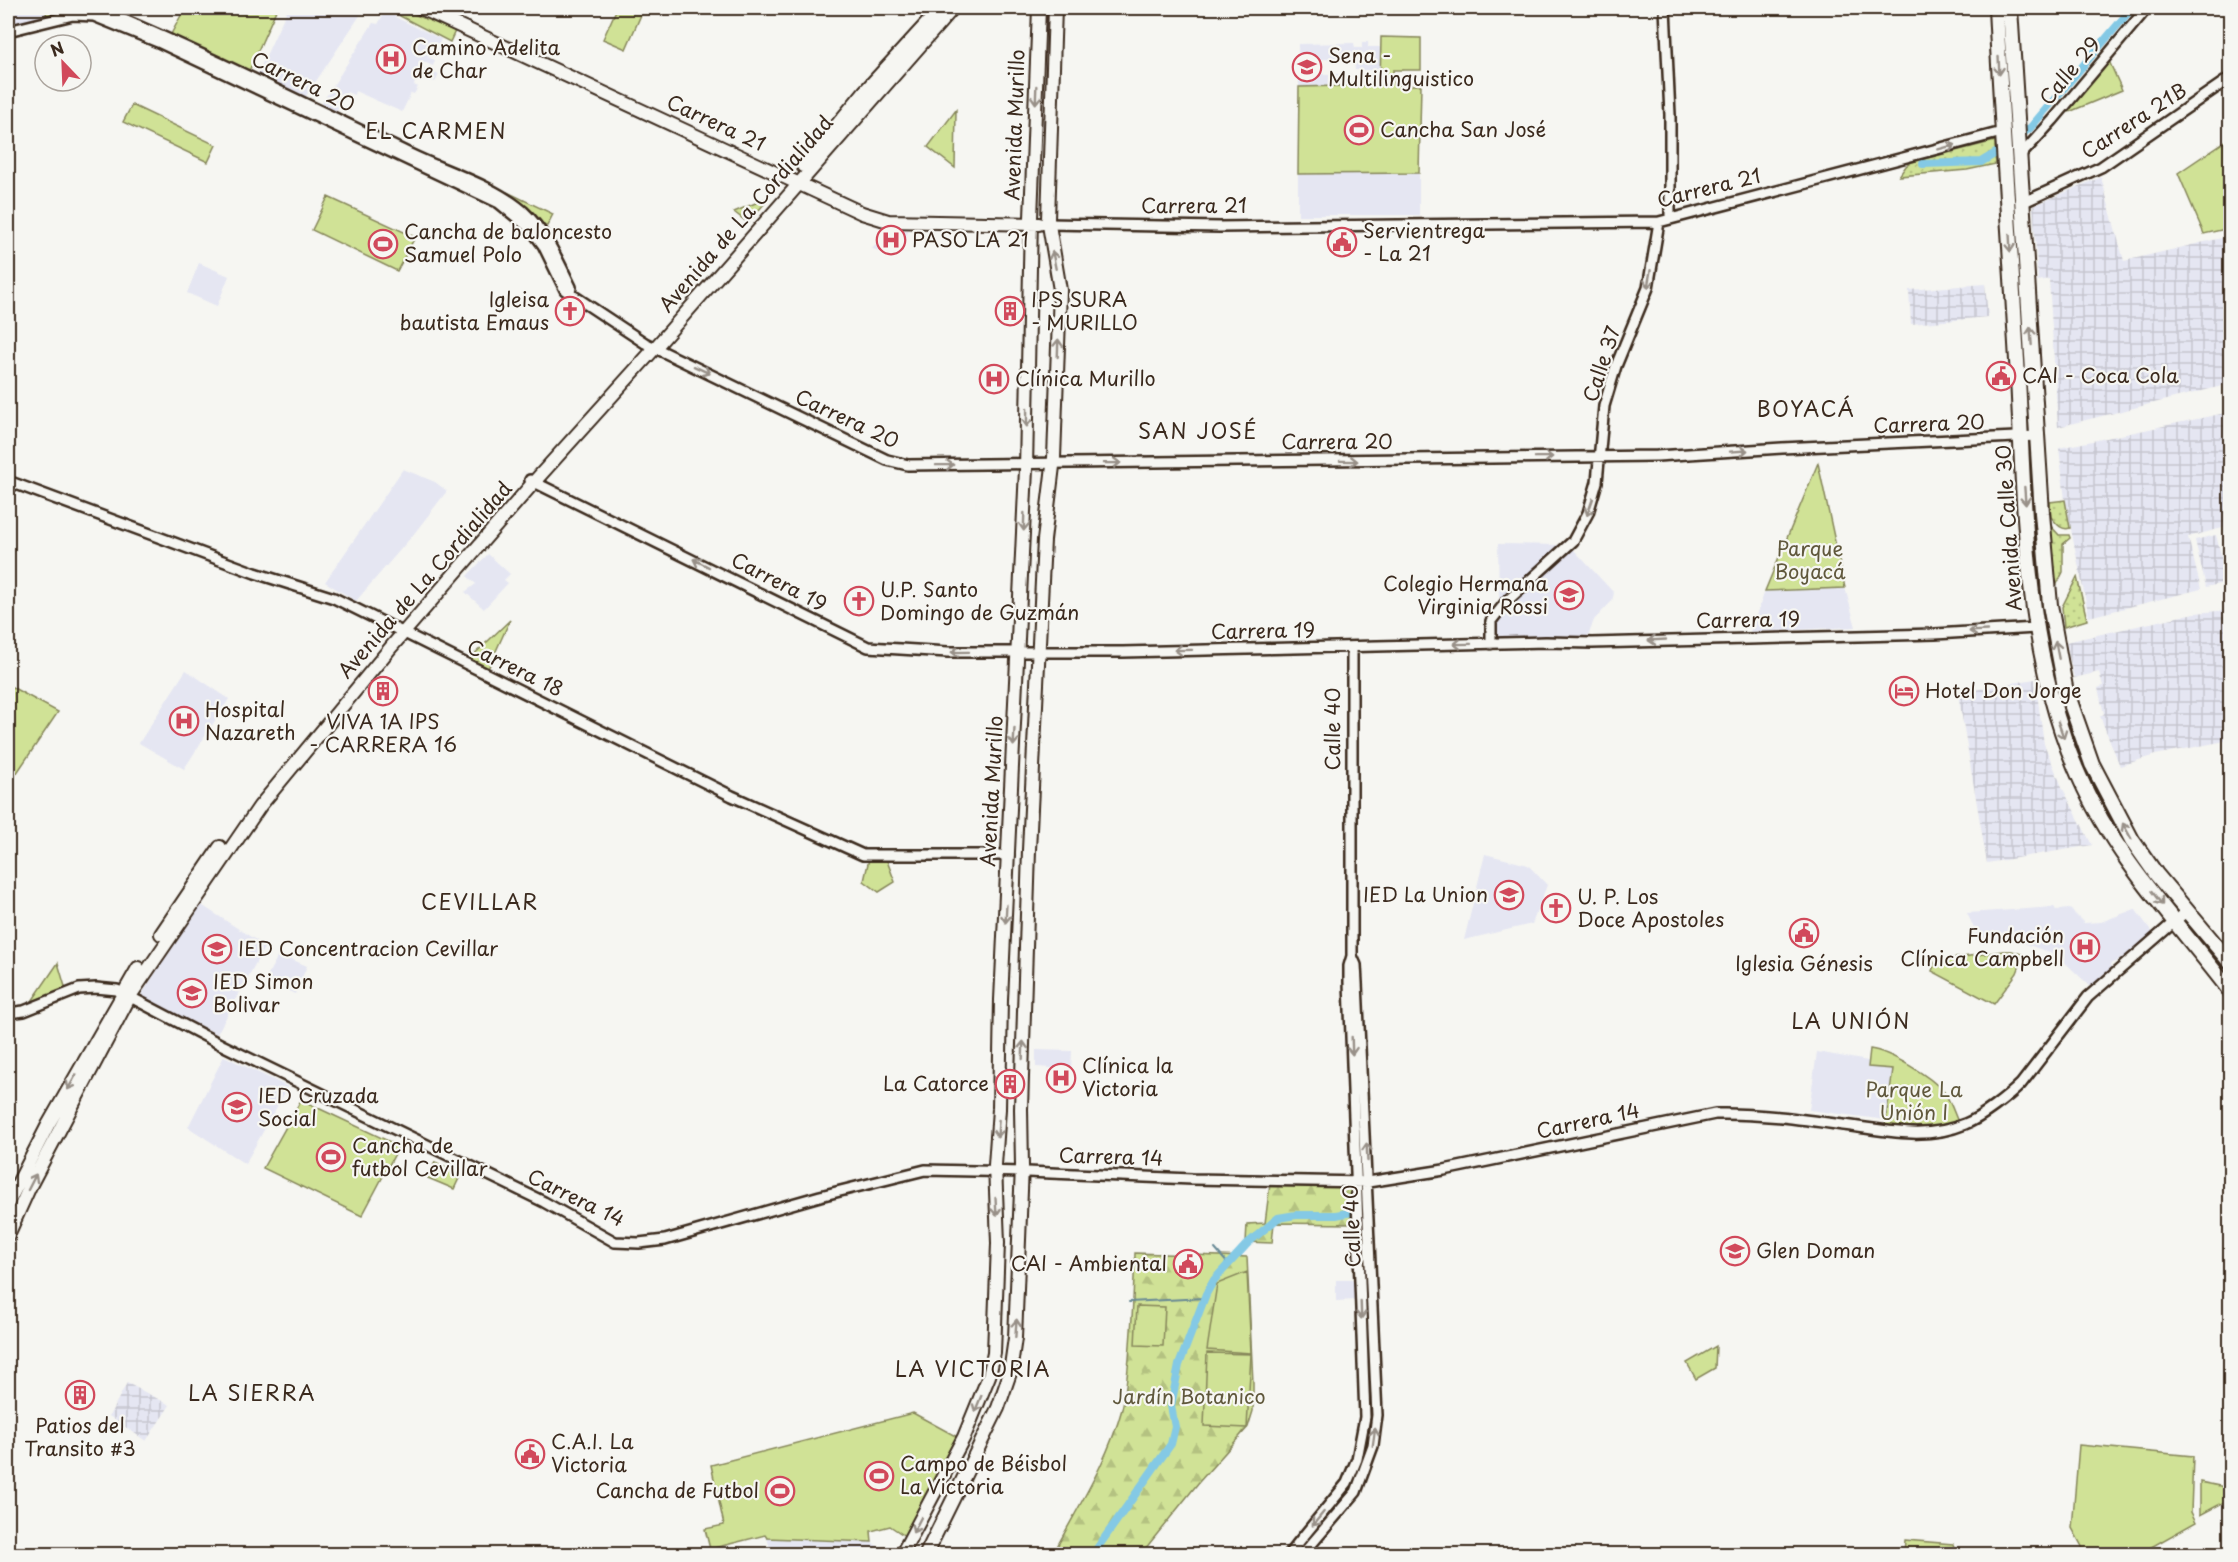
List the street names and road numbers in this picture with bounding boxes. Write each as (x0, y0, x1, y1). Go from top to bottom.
street label: Calle 29 (2032, 29, 2107, 111)
street label: Carrera 20 (247, 43, 360, 119)
street label: Avenida Murillo (996, 49, 1032, 201)
street label: Carrera 21B (2075, 75, 2192, 166)
street label: Carrera 21 (662, 86, 771, 158)
street label: Avenida de La Cordialidad (651, 108, 839, 318)
street label: Carrera 21 (1654, 160, 1764, 214)
street label: Carrera 21 (1141, 190, 1247, 220)
street label: Calle 37 (1575, 321, 1628, 406)
street label: Carrera 20 (791, 381, 904, 455)
street label: Carrera 20 (1873, 406, 1985, 440)
street label: Carrera 20 (1281, 426, 1393, 456)
street label: Avenida Calle 30 (1987, 444, 2029, 612)
street label: Avenida de La Cordialidad (330, 474, 518, 684)
street label: Carrera 19 (726, 544, 833, 618)
street label: Carrera 19 (1696, 603, 1800, 635)
street label: Carrera 19 (1211, 614, 1315, 646)
street label: Carrera 18 (462, 631, 569, 703)
street label: Calle 40 (1317, 688, 1347, 770)
street label: Avenida Murillo (972, 715, 1010, 867)
street label: Carrera 14 (1533, 1094, 1642, 1146)
street label: Carrera 14 (1058, 1139, 1164, 1173)
street label: Carrera 14 (523, 1161, 630, 1234)
street label: Calle 40 (1335, 1184, 1367, 1268)

